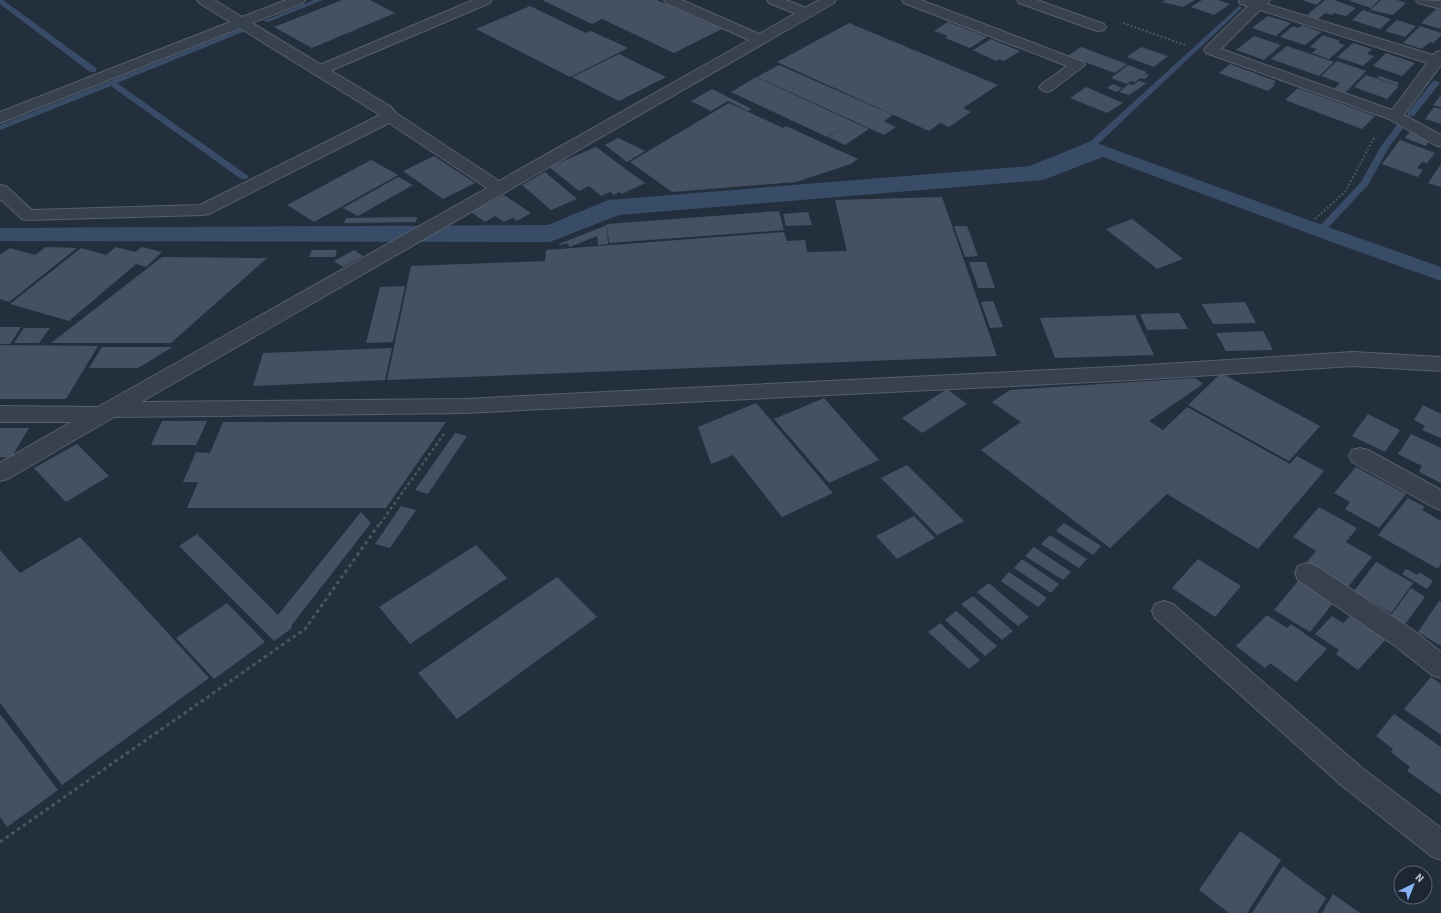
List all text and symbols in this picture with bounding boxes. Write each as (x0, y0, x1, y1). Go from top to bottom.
north arrow (1393, 865, 1433, 905)
text: N (1412, 870, 1427, 886)

